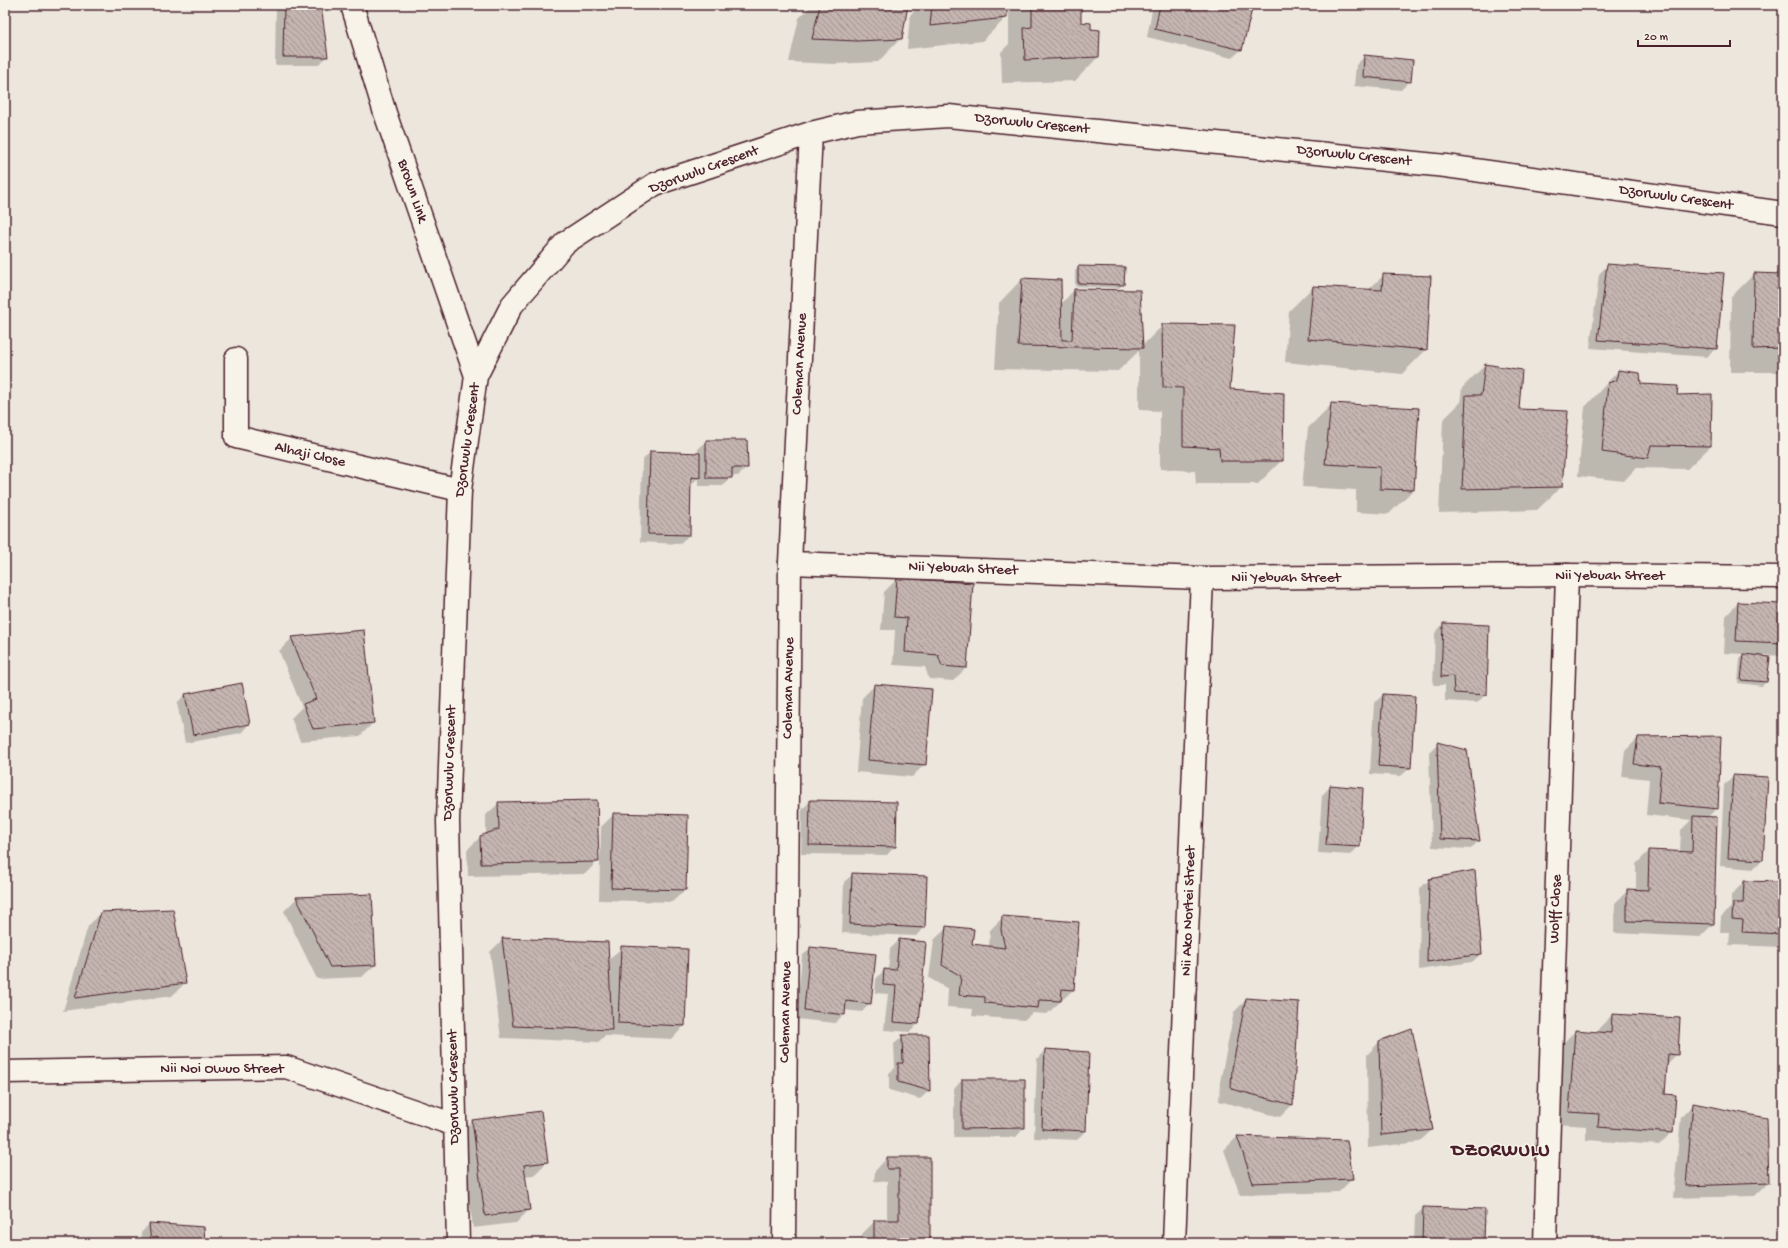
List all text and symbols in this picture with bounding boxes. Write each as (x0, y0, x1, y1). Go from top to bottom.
scale bar (1638, 22, 1730, 48)
text: 20 m (1644, 31, 1669, 45)
street label: Dzorwulu Crescent (973, 109, 1092, 139)
street label: Dzorwulu Crescent (646, 141, 763, 198)
street label: Dzorwulu Crescent (1295, 141, 1414, 171)
street label: Brown Link (392, 156, 432, 226)
street label: Dzorwulu Crescent (1617, 181, 1736, 215)
street label: Coleman Avenue (788, 312, 812, 415)
street label: Dzorwulu Crescent (451, 380, 485, 499)
street label: Alhaji Close (273, 438, 347, 472)
street label: Nii Yebuah Street (908, 558, 1020, 580)
street label: Nii Yebuah Street (1555, 567, 1667, 585)
street label: Nii Yebuah Street (1231, 569, 1343, 587)
street label: Coleman Avenue (779, 637, 799, 739)
street label: Dzorwulu Crescent (439, 703, 461, 822)
street label: Nii Ako Nortei Street (1178, 844, 1200, 976)
street label: Wolff Close (1546, 874, 1566, 944)
street label: Coleman Avenue (776, 961, 796, 1063)
street label: Dzorwulu Crescent (444, 1028, 464, 1146)
street label: Nii Noi Owuo Street (160, 1060, 286, 1078)
district label: DZORWULU (1449, 1140, 1551, 1163)

